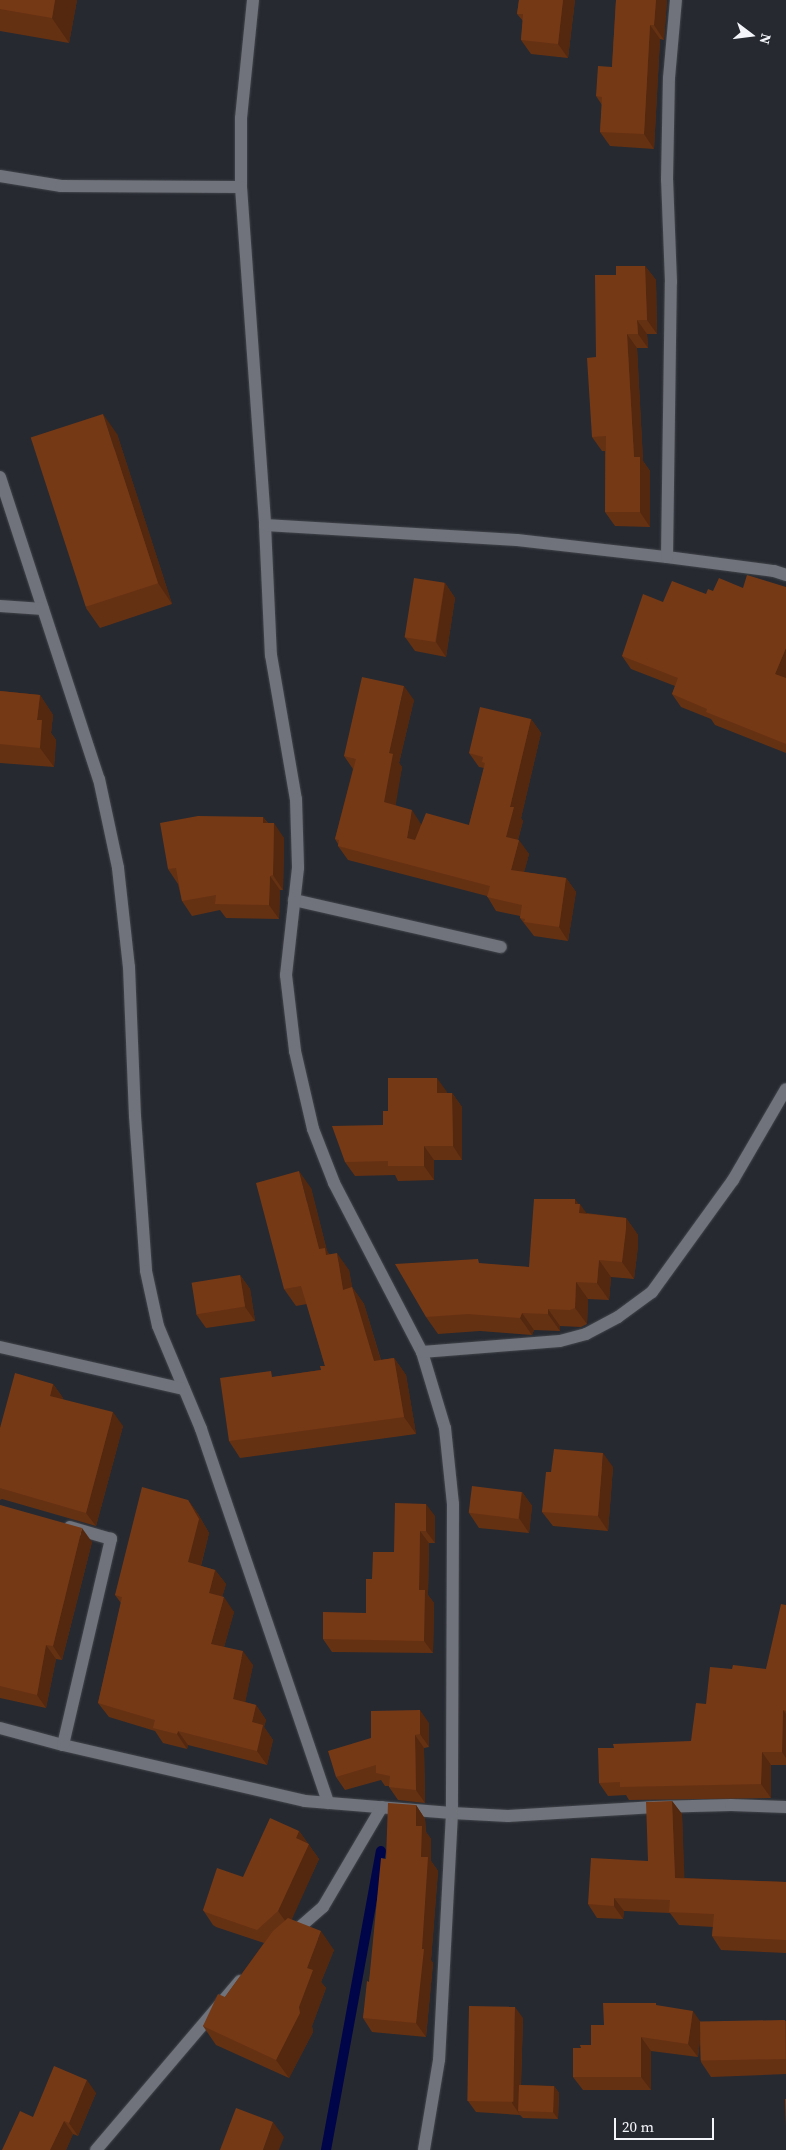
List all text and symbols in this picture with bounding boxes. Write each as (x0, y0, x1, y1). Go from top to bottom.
north arrow (726, 10, 776, 60)
text: N (755, 31, 776, 46)
scale bar (616, 2108, 716, 2140)
text: 20 m (622, 2116, 654, 2137)

